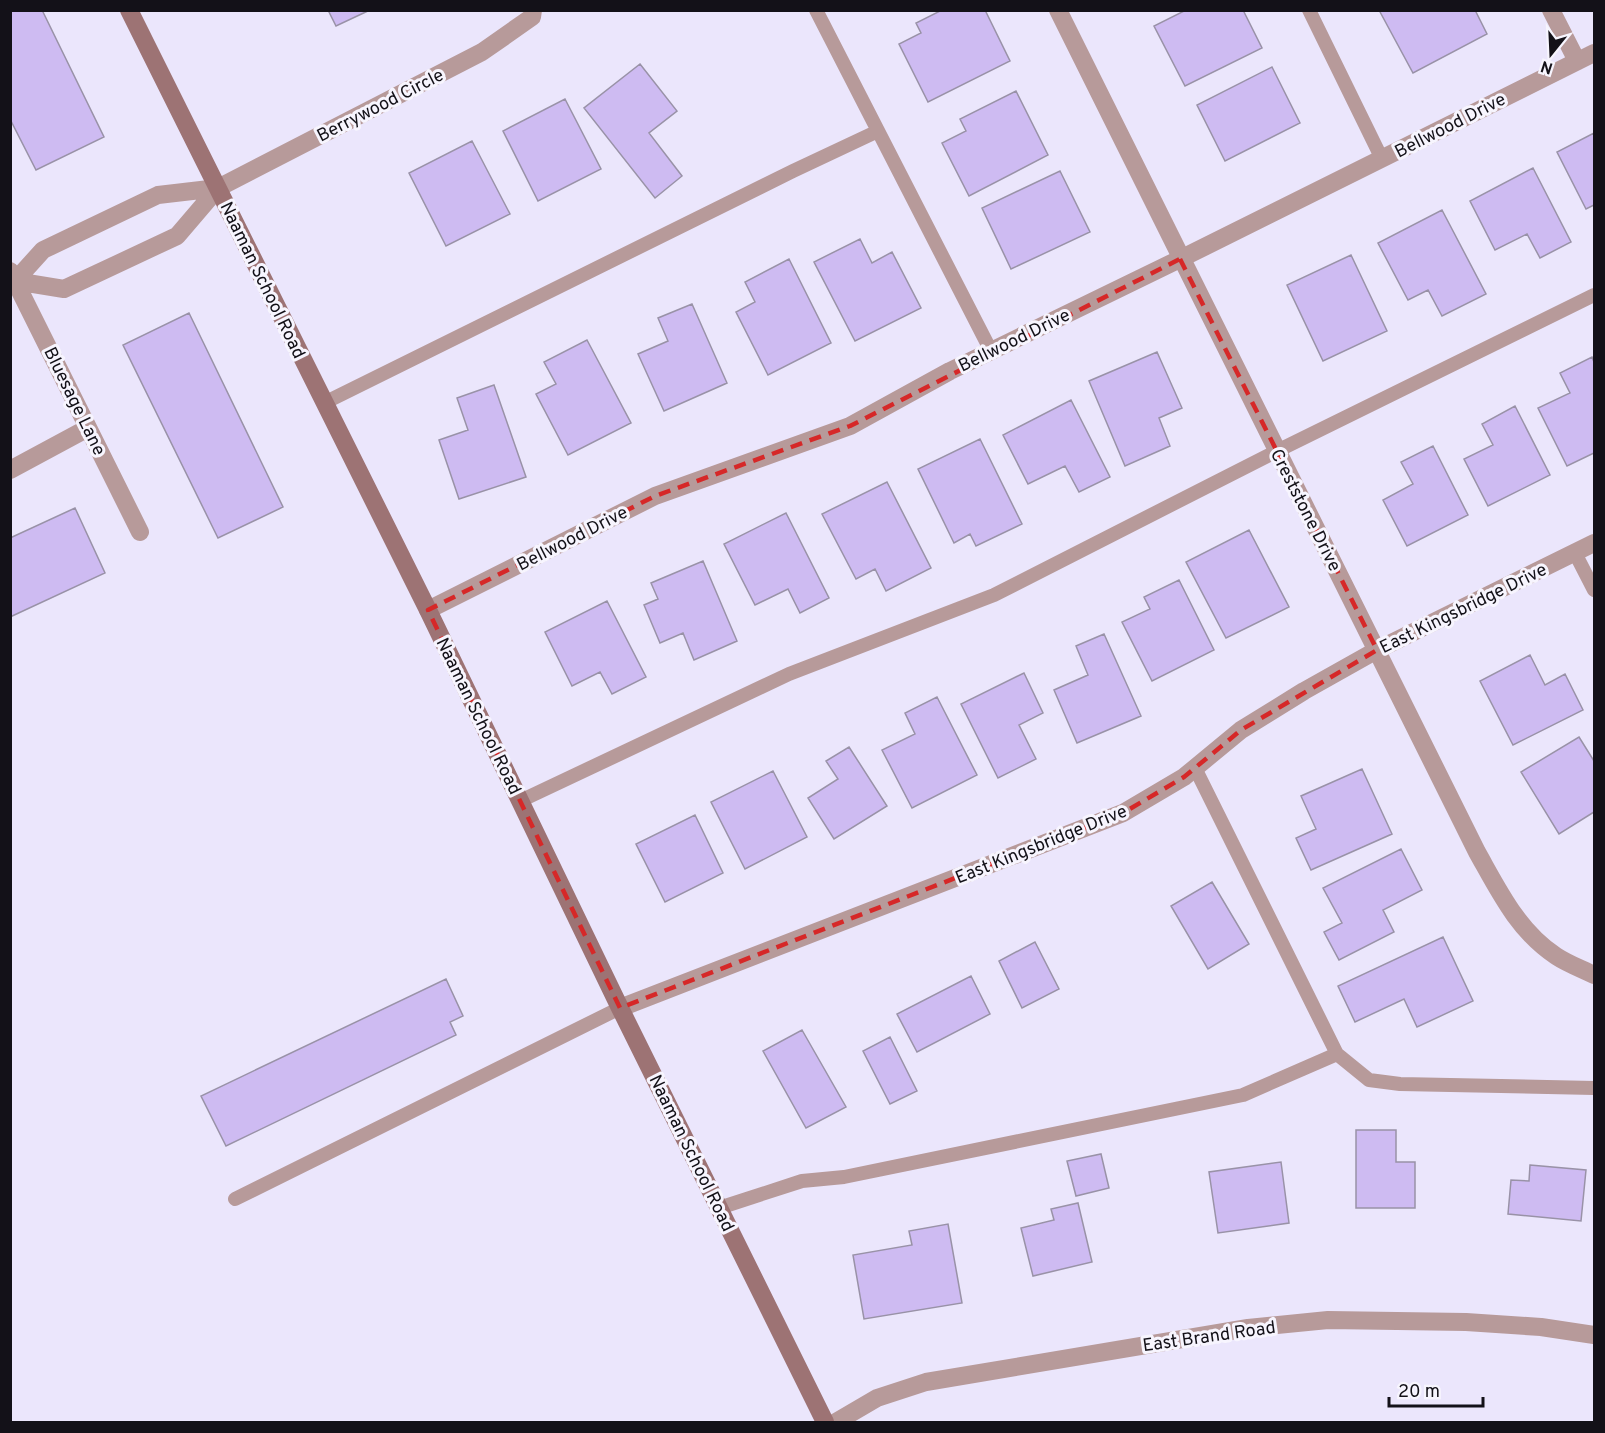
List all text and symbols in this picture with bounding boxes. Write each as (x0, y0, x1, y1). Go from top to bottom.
north arrow (1521, 24, 1581, 84)
text: N (1538, 55, 1556, 78)
street label: Berrywood Circle (313, 64, 448, 148)
street label: Bellwood Drive (1391, 89, 1510, 164)
street label: Naaman School Road (214, 198, 310, 363)
street label: Bellwood Drive (955, 304, 1074, 378)
street label: Bluesage Lane (37, 344, 110, 460)
street label: Creststone Drive (1264, 446, 1345, 576)
street label: Bellwood Drive (513, 502, 632, 577)
street label: East Kingsbridge Drive (1376, 559, 1551, 660)
street label: Naaman School Road (430, 634, 526, 799)
street label: East Kingsbridge Drive (952, 800, 1131, 890)
street label: Naaman School Road (643, 1071, 739, 1236)
street label: East Brand Road (1141, 1317, 1277, 1358)
scale bar (1389, 1370, 1484, 1408)
text: 20 m (1398, 1381, 1440, 1404)

